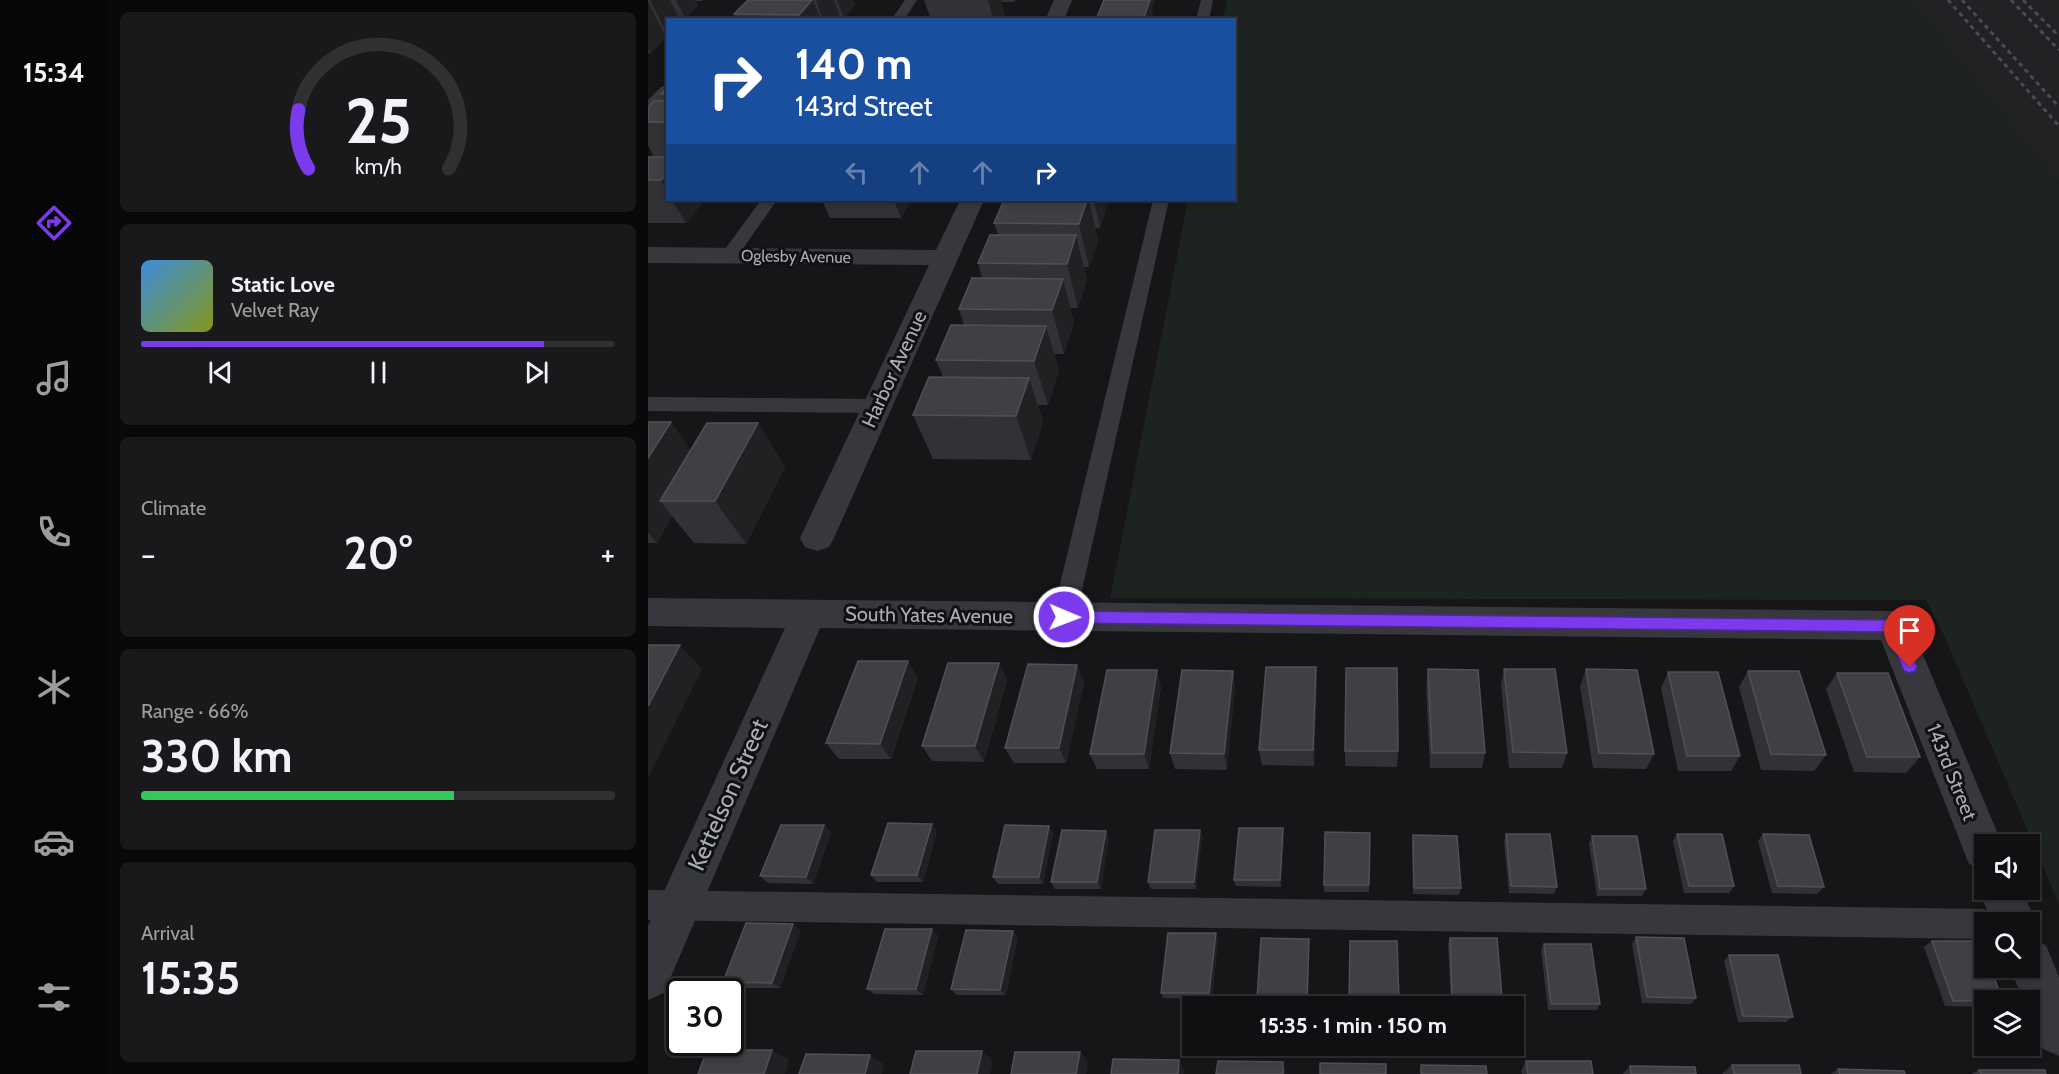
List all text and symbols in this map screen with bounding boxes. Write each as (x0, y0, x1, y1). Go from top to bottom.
text: 140 m (795, 38, 912, 90)
icon: right (696, 42, 774, 120)
text: 15:34 (23, 56, 85, 89)
text: 25 (345, 83, 411, 159)
text: 143rd Street (795, 90, 933, 123)
text: km/h (355, 154, 401, 180)
icon: left (840, 156, 873, 189)
icon: ahead (903, 156, 936, 189)
icon: ahead (966, 156, 999, 189)
icon: right (1029, 156, 1062, 189)
icon: directions (33, 202, 75, 244)
street label: Oglesby Avenue (741, 246, 851, 267)
text: Static Love (231, 271, 335, 298)
text: Velvet Ray (231, 298, 319, 322)
street label: Harbor Avenue (856, 307, 932, 431)
icon: previous (204, 356, 237, 389)
icon: pause (362, 356, 395, 389)
icon: next (520, 356, 553, 389)
icon: music (33, 357, 75, 399)
text: Climate (141, 496, 206, 520)
icon: phone (33, 511, 75, 553)
text: 20° (344, 526, 412, 580)
text: − (141, 534, 156, 574)
text: + (600, 534, 615, 574)
position arrow (1032, 585, 1096, 649)
street label: South Yates Avenue (845, 602, 1013, 628)
pin (1884, 605, 1935, 667)
icon: arrive (1893, 614, 1926, 647)
icon: climate (33, 666, 75, 708)
text: Range · 66% (141, 699, 248, 723)
street label: Kettelson Street (681, 715, 774, 875)
street label: 143rd Street (1922, 720, 1982, 824)
text: 330 km (141, 729, 292, 783)
icon: car (33, 821, 75, 863)
map controls (1974, 834, 2040, 1056)
button: sound (1974, 834, 2040, 900)
button: search (1974, 912, 2040, 978)
text: Arrival (141, 921, 194, 945)
text: 15:35 (141, 951, 240, 1005)
icon: filters (33, 976, 75, 1018)
speed limit sign: 30 (666, 978, 744, 1056)
button: layers (1974, 990, 2040, 1056)
text: 15:35 · 1 min · 150 m (1259, 1012, 1447, 1039)

